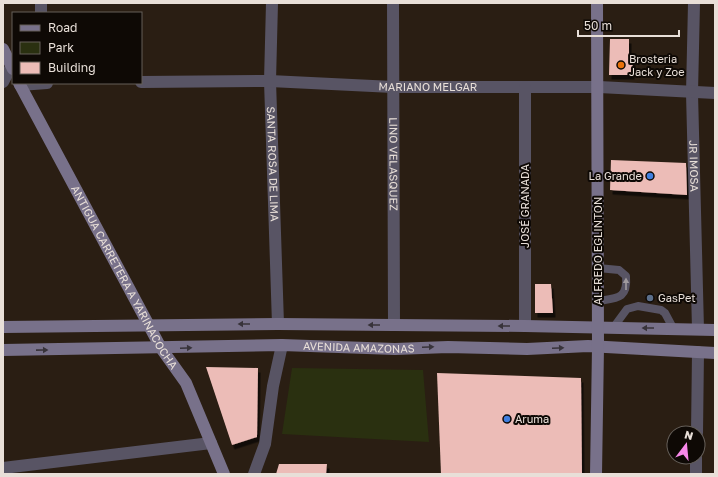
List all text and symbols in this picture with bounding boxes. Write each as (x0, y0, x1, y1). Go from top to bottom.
legend (12, 12, 142, 84)
scale bar (578, 12, 679, 38)
text: 50 m (584, 18, 612, 33)
text: Road (48, 20, 77, 35)
text: Park (48, 40, 74, 55)
place label: Brosteria Jack y Zoe (629, 52, 685, 78)
text: Building (48, 60, 96, 75)
marker: Brosteria Jack y Zoe (616, 60, 626, 70)
street label: MARIANO MELGAR (378, 79, 477, 93)
street label: SANTA ROSA DE LIMA (265, 106, 282, 222)
street label: LINO VELASQUEZ (387, 117, 401, 211)
street label: JR IMOSA (687, 140, 702, 193)
street label: JOSÉ GRANADA (518, 163, 531, 248)
place label: La Grande (589, 169, 642, 182)
marker: La Grande (645, 171, 655, 181)
street label: ANTIGUA CARRETERA A YARINACOCHA (69, 183, 181, 372)
street label: ALFREDO EGLINTON (591, 197, 604, 305)
one-way arrow (623, 277, 629, 290)
place label: GasPet (658, 291, 696, 304)
marker: GasPet (645, 293, 655, 303)
one-way arrow (237, 321, 250, 327)
one-way arrow (367, 322, 380, 328)
one-way arrow (497, 323, 510, 329)
one-way arrow (641, 325, 654, 331)
street label: AVENIDA AMAZONAS (303, 339, 415, 355)
one-way arrow (180, 344, 192, 351)
one-way arrow (422, 344, 434, 351)
one-way arrow (552, 344, 564, 351)
one-way arrow (36, 347, 49, 353)
place label: Aruma (515, 412, 549, 425)
marker: Aruma (502, 414, 512, 424)
north arrow (666, 425, 706, 465)
text: N (683, 428, 695, 442)

